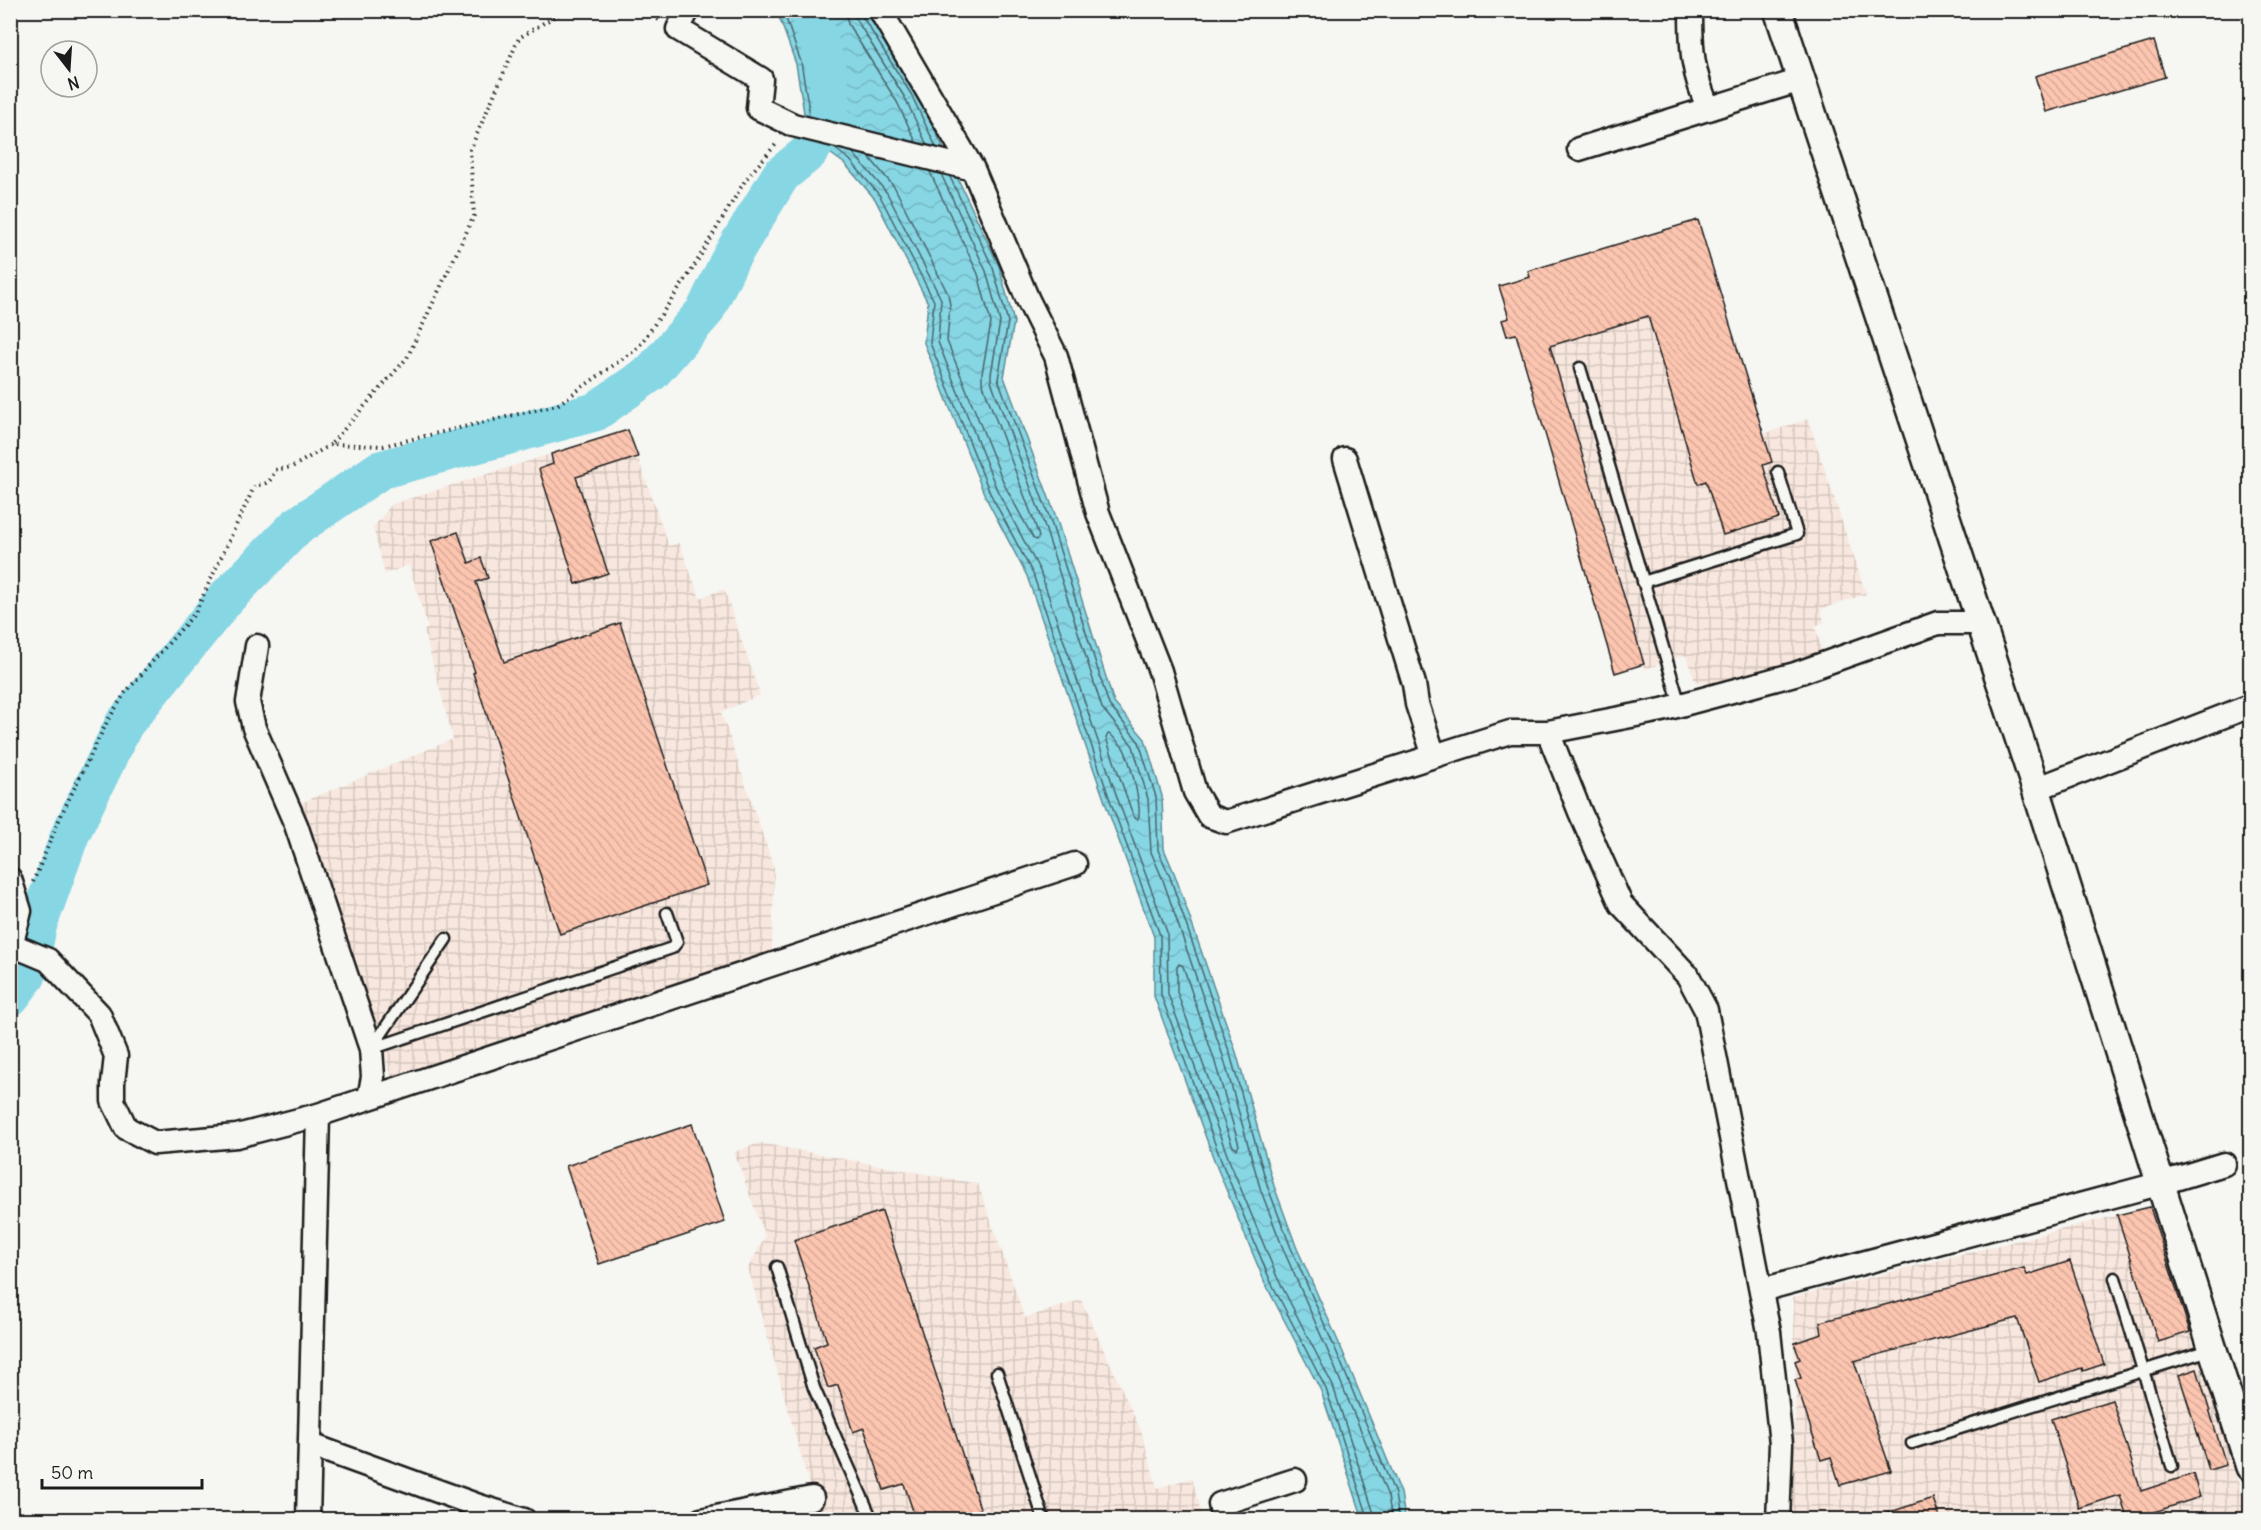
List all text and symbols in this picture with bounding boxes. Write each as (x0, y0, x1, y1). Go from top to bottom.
north arrow (39, 39, 99, 99)
text: N (65, 72, 82, 95)
scale bar (42, 1452, 202, 1490)
text: 50 m (51, 1461, 93, 1484)

